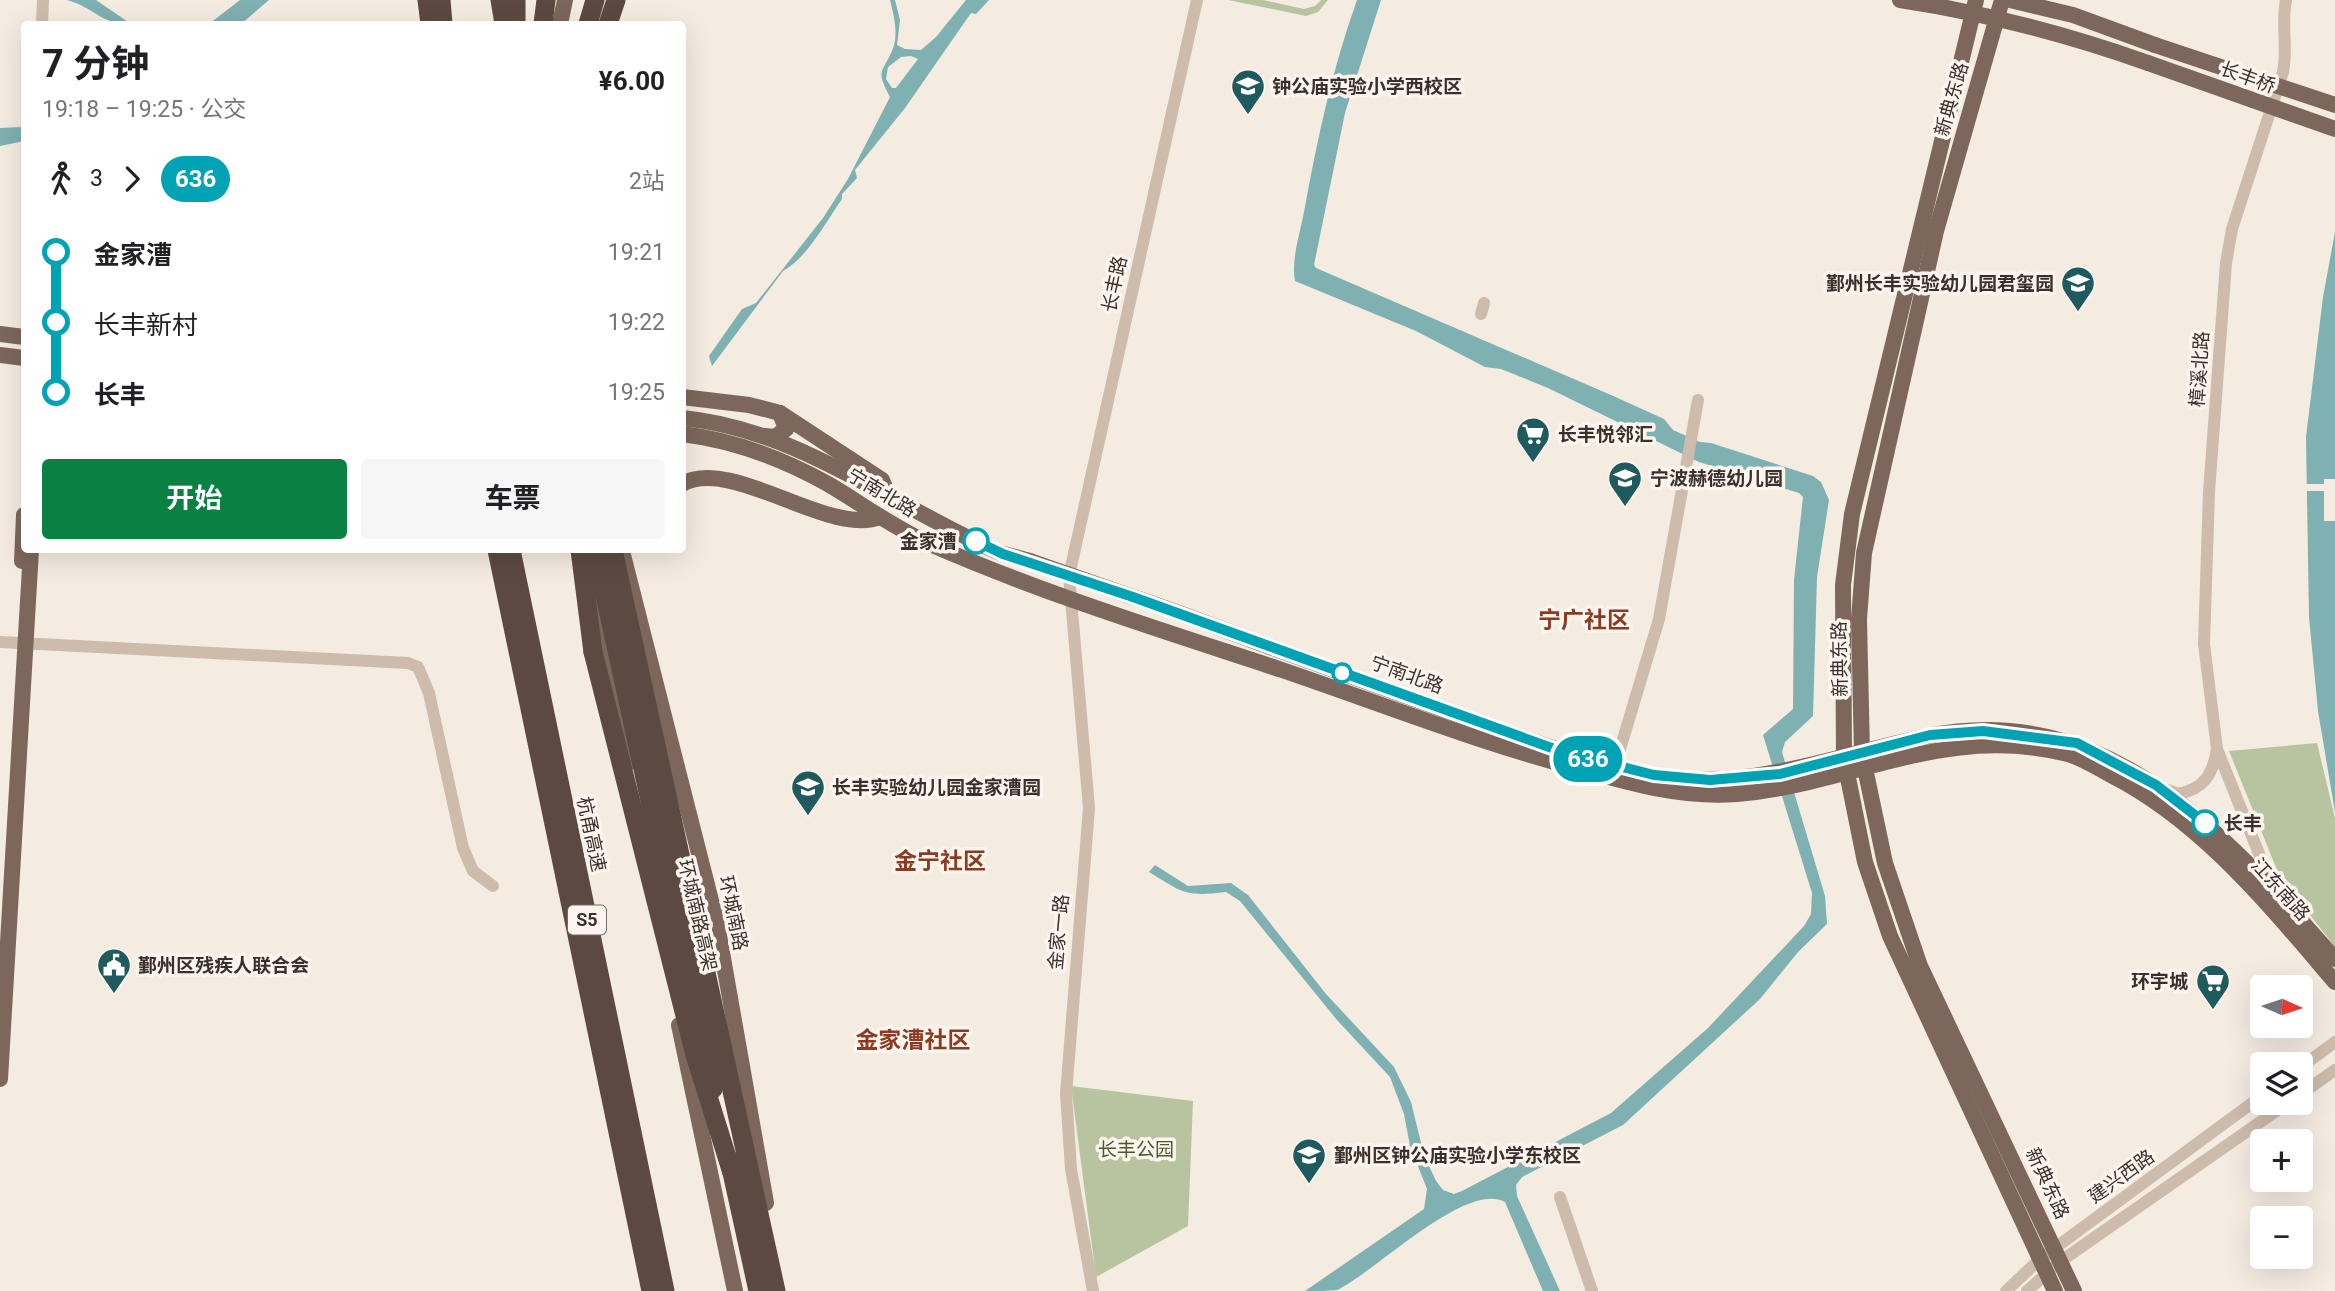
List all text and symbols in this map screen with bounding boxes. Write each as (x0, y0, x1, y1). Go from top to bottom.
text: 7 分钟 (42, 42, 149, 86)
street label: 长丰桥 (2217, 57, 2279, 98)
street label: 新典东路 (1930, 59, 1973, 139)
text: ¥6.00 (599, 66, 665, 96)
school or university icon: 钟公庙实验小学西校区 (1229, 67, 1267, 116)
place label: 钟公庙实验小学西校区 (1272, 75, 1462, 98)
text: 19:18 – 19:25 · 公交 (42, 96, 246, 123)
icon: walk (42, 160, 80, 198)
icon: forward (113, 160, 151, 198)
text: 3 (90, 165, 103, 192)
text: 636 (175, 165, 216, 193)
text: 2站 (629, 168, 665, 195)
text: 19:21 (608, 239, 665, 266)
text: 金家漕 (94, 240, 172, 270)
street label: 长丰路 (1097, 254, 1132, 314)
school or university icon: 鄞州长丰实验幼儿园君玺园 (2059, 264, 2097, 313)
place label: 鄞州长丰实验幼儿园君玺园 (1826, 272, 2054, 295)
text: 19:22 (608, 309, 665, 336)
text: 长丰新村 (94, 310, 198, 340)
street label: 樟溪北路 (2185, 330, 2214, 408)
text: 19:25 (608, 379, 665, 406)
text: 长丰 (94, 380, 146, 410)
supermarket icon: 长丰悦邻汇 (1514, 415, 1552, 464)
place label: 长丰悦邻汇 (1558, 423, 1653, 446)
button: 开始 (42, 459, 347, 539)
button: 车票 (361, 459, 665, 539)
school or university icon: 宁波赫德幼儿园 (1606, 459, 1644, 508)
street label: 宁南北路 (843, 463, 920, 522)
place label: 宁波赫德幼儿园 (1650, 467, 1783, 490)
marker: 金家漕 (963, 528, 989, 554)
place label: 金家漕 (900, 530, 957, 553)
district label: 宁广社区 (1538, 607, 1630, 634)
street label: 新典东路 (1827, 621, 1852, 697)
street label: 宁南北路 (1367, 651, 1446, 698)
unlabelled marker (1332, 663, 1352, 683)
line badge: 636 (1548, 736, 1628, 782)
text: 636 (1567, 745, 1609, 773)
school or university icon: 长丰实验幼儿园金家漕园 (789, 768, 827, 817)
place label: 长丰实验幼儿园金家漕园 (832, 776, 1041, 799)
street label: 杭甬高速 (572, 795, 611, 874)
marker: 长丰 (2192, 810, 2218, 836)
place label: 长丰 (2224, 812, 2262, 835)
district label: 金宁社区 (894, 848, 986, 875)
street label: 江东南路 (2247, 853, 2315, 925)
street label: 环城南路高架 (673, 857, 722, 973)
street label: 环城南路 (714, 874, 753, 953)
street label: 金家一路 (1044, 893, 1073, 971)
road number: S5 (568, 905, 606, 934)
public building icon: 鄞州区残疾人联合会 (95, 946, 133, 995)
place label: 鄞州区残疾人联合会 (138, 954, 309, 977)
supermarket icon: 环宇城 (2194, 962, 2232, 1011)
place label: 环宇城 (2131, 970, 2188, 993)
north arrow (2250, 975, 2314, 1038)
map controls (2250, 975, 2313, 1269)
district label: 金家漕社区 (856, 1027, 971, 1054)
button: layers (2250, 1052, 2313, 1115)
button: + (2250, 1129, 2313, 1192)
school or university icon: 鄞州区钟公庙实验小学东校区 (1290, 1136, 1328, 1185)
park label: 长丰公园 (1098, 1138, 1174, 1161)
place label: 鄞州区钟公庙实验小学东校区 (1334, 1144, 1581, 1167)
street label: 新典东路 (2021, 1144, 2074, 1223)
street label: 建兴西路 (2084, 1145, 2159, 1208)
button: − (2250, 1206, 2313, 1269)

